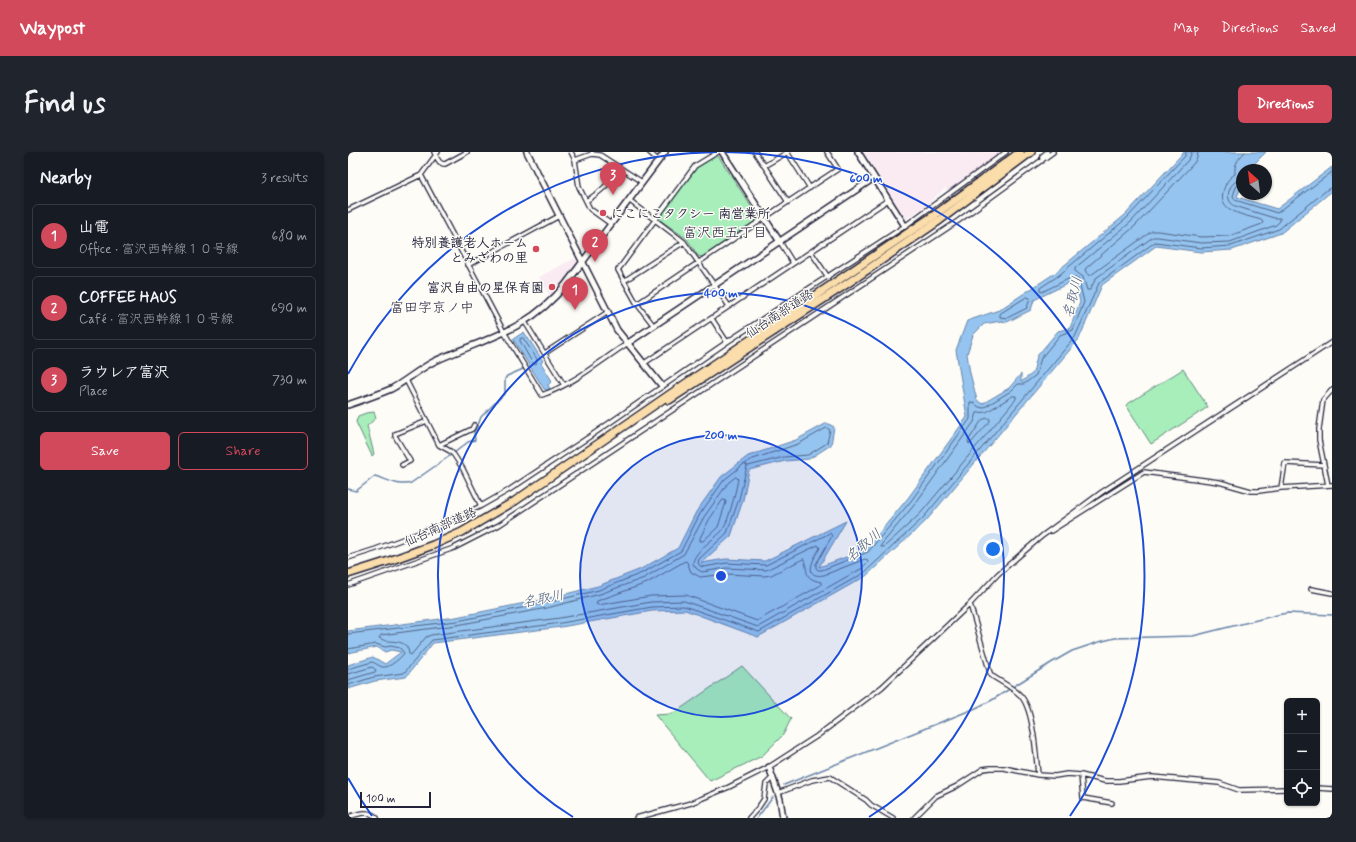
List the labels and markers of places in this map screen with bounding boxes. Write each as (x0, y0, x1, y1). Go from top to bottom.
pin: 3 (600, 162, 626, 195)
place label: にこにこタクシー 南営業所 (611, 206, 770, 223)
marker: にこにこタクシー 南営業所 (598, 208, 608, 218)
pin: 2 (582, 229, 608, 262)
place label: 特別養護老人ホーム とみざわの里 (412, 235, 528, 267)
marker: 特別養護老人ホーム とみざわの里 (531, 244, 541, 254)
pin: 1 (562, 277, 588, 310)
place label: 富沢自由の星保育園 (427, 280, 544, 297)
marker: 富沢自由の星保育園 (547, 282, 557, 292)
centre of rings (714, 569, 728, 583)

